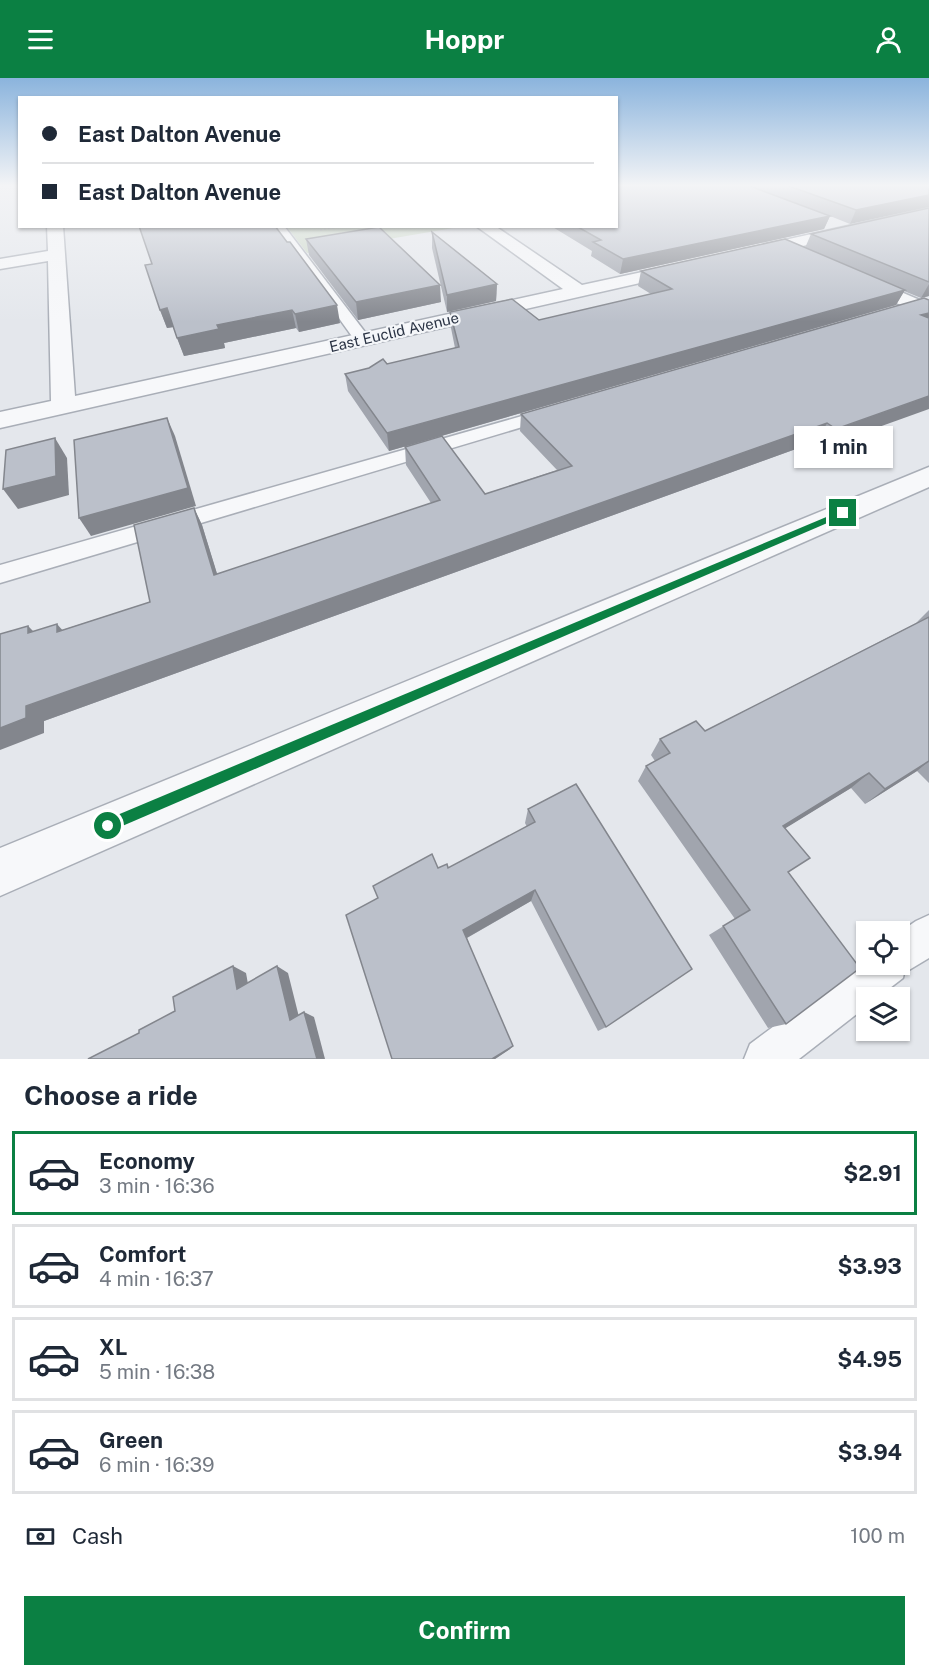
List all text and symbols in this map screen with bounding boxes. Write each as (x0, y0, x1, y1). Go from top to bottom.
icon: menu (24, 23, 57, 56)
text: Hoppr (425, 23, 504, 55)
icon: person (872, 23, 905, 56)
text: East Dalton Avenue (78, 121, 281, 147)
text: East Dalton Avenue (78, 179, 281, 205)
street label: East Euclid Avenue (327, 309, 461, 355)
callout: 1 min (794, 426, 892, 468)
text: 1 min (819, 435, 868, 459)
route end (829, 499, 856, 526)
route start (94, 812, 121, 839)
map controls (856, 921, 910, 1041)
button: locate (856, 921, 910, 975)
button: layers (856, 987, 910, 1041)
text: Choose a ride (24, 1079, 198, 1111)
icon: car (27, 1146, 81, 1200)
text: Economy (99, 1148, 195, 1174)
text: $2.91 (843, 1160, 902, 1186)
text: 3 min · 16:36 (99, 1174, 215, 1198)
icon: car (27, 1239, 81, 1293)
text: Comfort (99, 1241, 186, 1267)
text: $3.93 (837, 1253, 902, 1279)
text: 4 min · 16:37 (99, 1267, 214, 1291)
icon: car (27, 1332, 81, 1386)
text: XL (99, 1334, 127, 1360)
text: $4.95 (837, 1346, 902, 1372)
text: 5 min · 16:38 (99, 1360, 215, 1384)
icon: car (27, 1425, 81, 1479)
text: Green (99, 1427, 163, 1453)
text: $3.94 (838, 1439, 902, 1465)
text: 6 min · 16:39 (99, 1453, 214, 1477)
icon: cash (24, 1520, 57, 1553)
text: Cash (72, 1523, 123, 1549)
text: 100 m (850, 1524, 905, 1548)
button: Confirm (24, 1596, 905, 1665)

